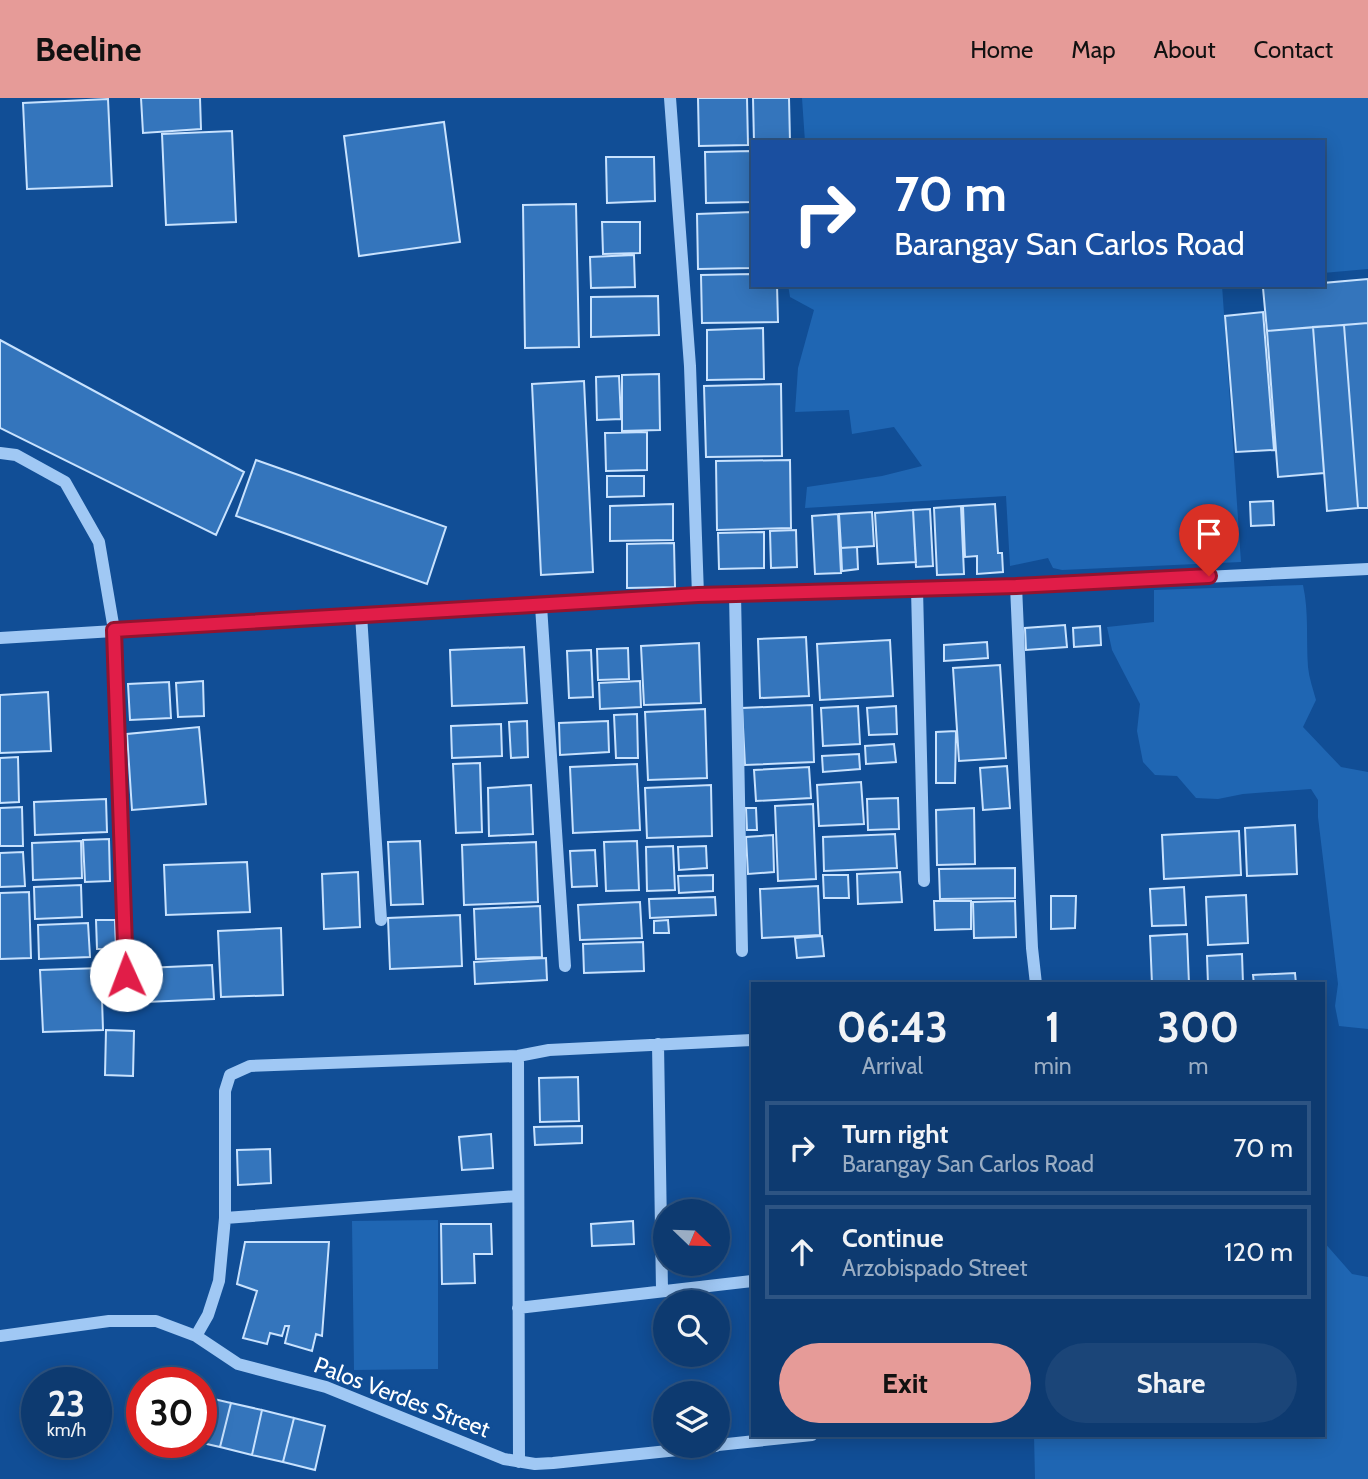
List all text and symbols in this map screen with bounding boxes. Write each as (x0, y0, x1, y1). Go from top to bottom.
text: Beeline (35, 29, 141, 69)
text: Home (970, 35, 1033, 64)
text: Map (1071, 35, 1116, 64)
text: About (1154, 35, 1216, 64)
text: Contact (1254, 35, 1333, 64)
text: 70 m (894, 164, 1007, 223)
icon: right (779, 168, 870, 259)
text: Barangay San Carlos Road (894, 224, 1245, 263)
pin (1179, 504, 1239, 576)
icon: arrive (1190, 515, 1228, 553)
position arrow (89, 938, 163, 1012)
text: 06:43 (837, 1001, 948, 1053)
text: 1 (1045, 1001, 1060, 1053)
text: 300 (1157, 1001, 1239, 1053)
text: Arrival (862, 1052, 923, 1080)
text: min (1034, 1052, 1072, 1080)
text: m (1188, 1052, 1208, 1080)
text: Turn right (842, 1118, 948, 1150)
icon: right (783, 1129, 821, 1167)
text: 70 m (1233, 1132, 1293, 1164)
text: Barangay San Carlos Road (842, 1150, 1094, 1178)
north arrow (653, 1199, 730, 1276)
map controls (653, 1199, 730, 1458)
text: Continue (842, 1222, 944, 1254)
icon: ahead (783, 1233, 821, 1271)
text: 120 m (1224, 1236, 1293, 1268)
text: Arzobispado Street (842, 1254, 1027, 1282)
button: search (653, 1290, 730, 1367)
button: Exit (779, 1343, 1031, 1423)
button: Share (1045, 1343, 1297, 1423)
street label: Palos Verdes Street (310, 1351, 494, 1444)
speed limit sign: 30 (126, 1367, 217, 1458)
button: layers (653, 1381, 730, 1458)
text: 23 (48, 1382, 85, 1425)
text: km/h (47, 1419, 86, 1441)

